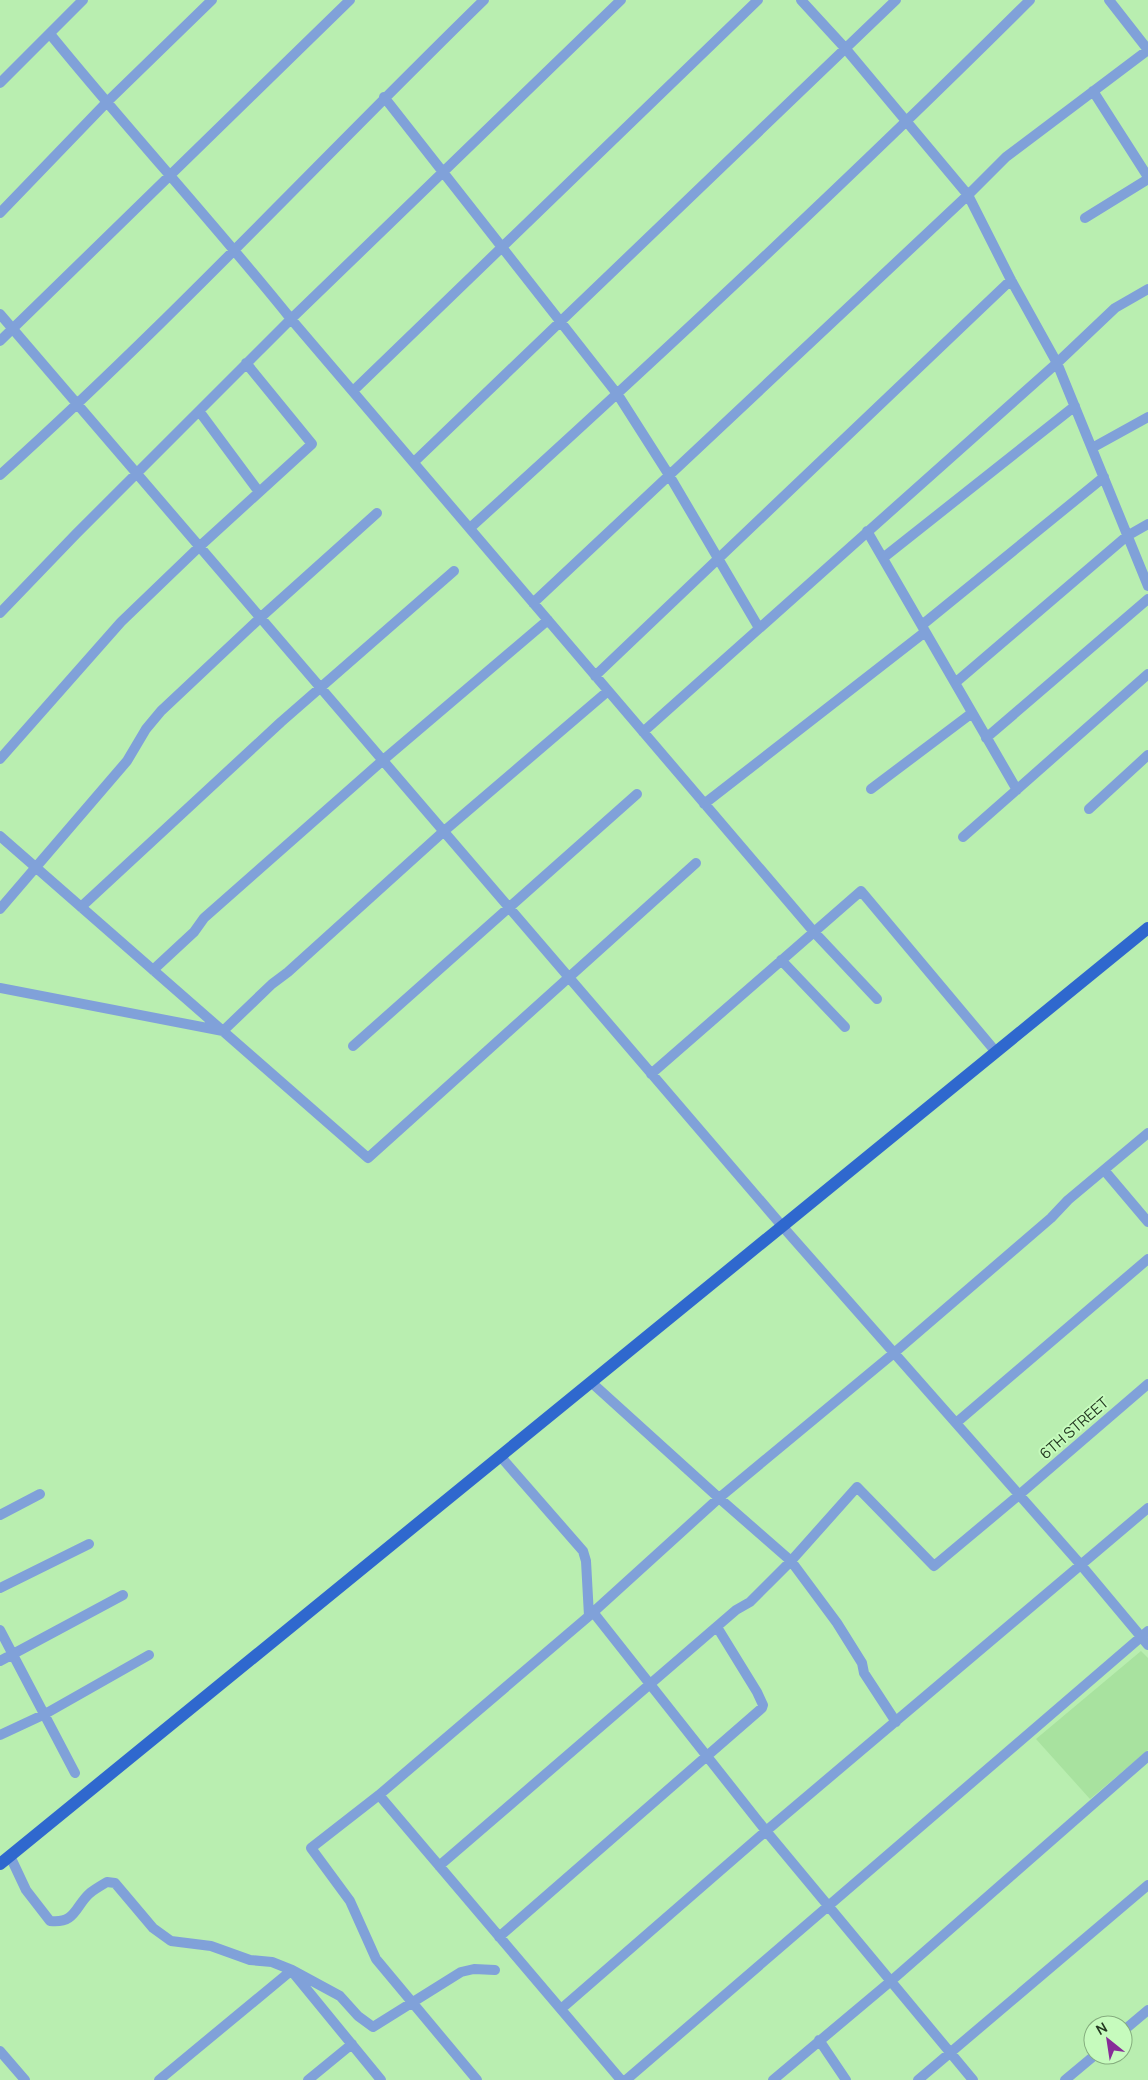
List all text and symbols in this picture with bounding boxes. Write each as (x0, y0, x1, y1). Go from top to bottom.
street label: 6TH STREET (1035, 1392, 1113, 1464)
north arrow (1083, 2015, 1133, 2065)
text: N (1092, 2018, 1110, 2039)

